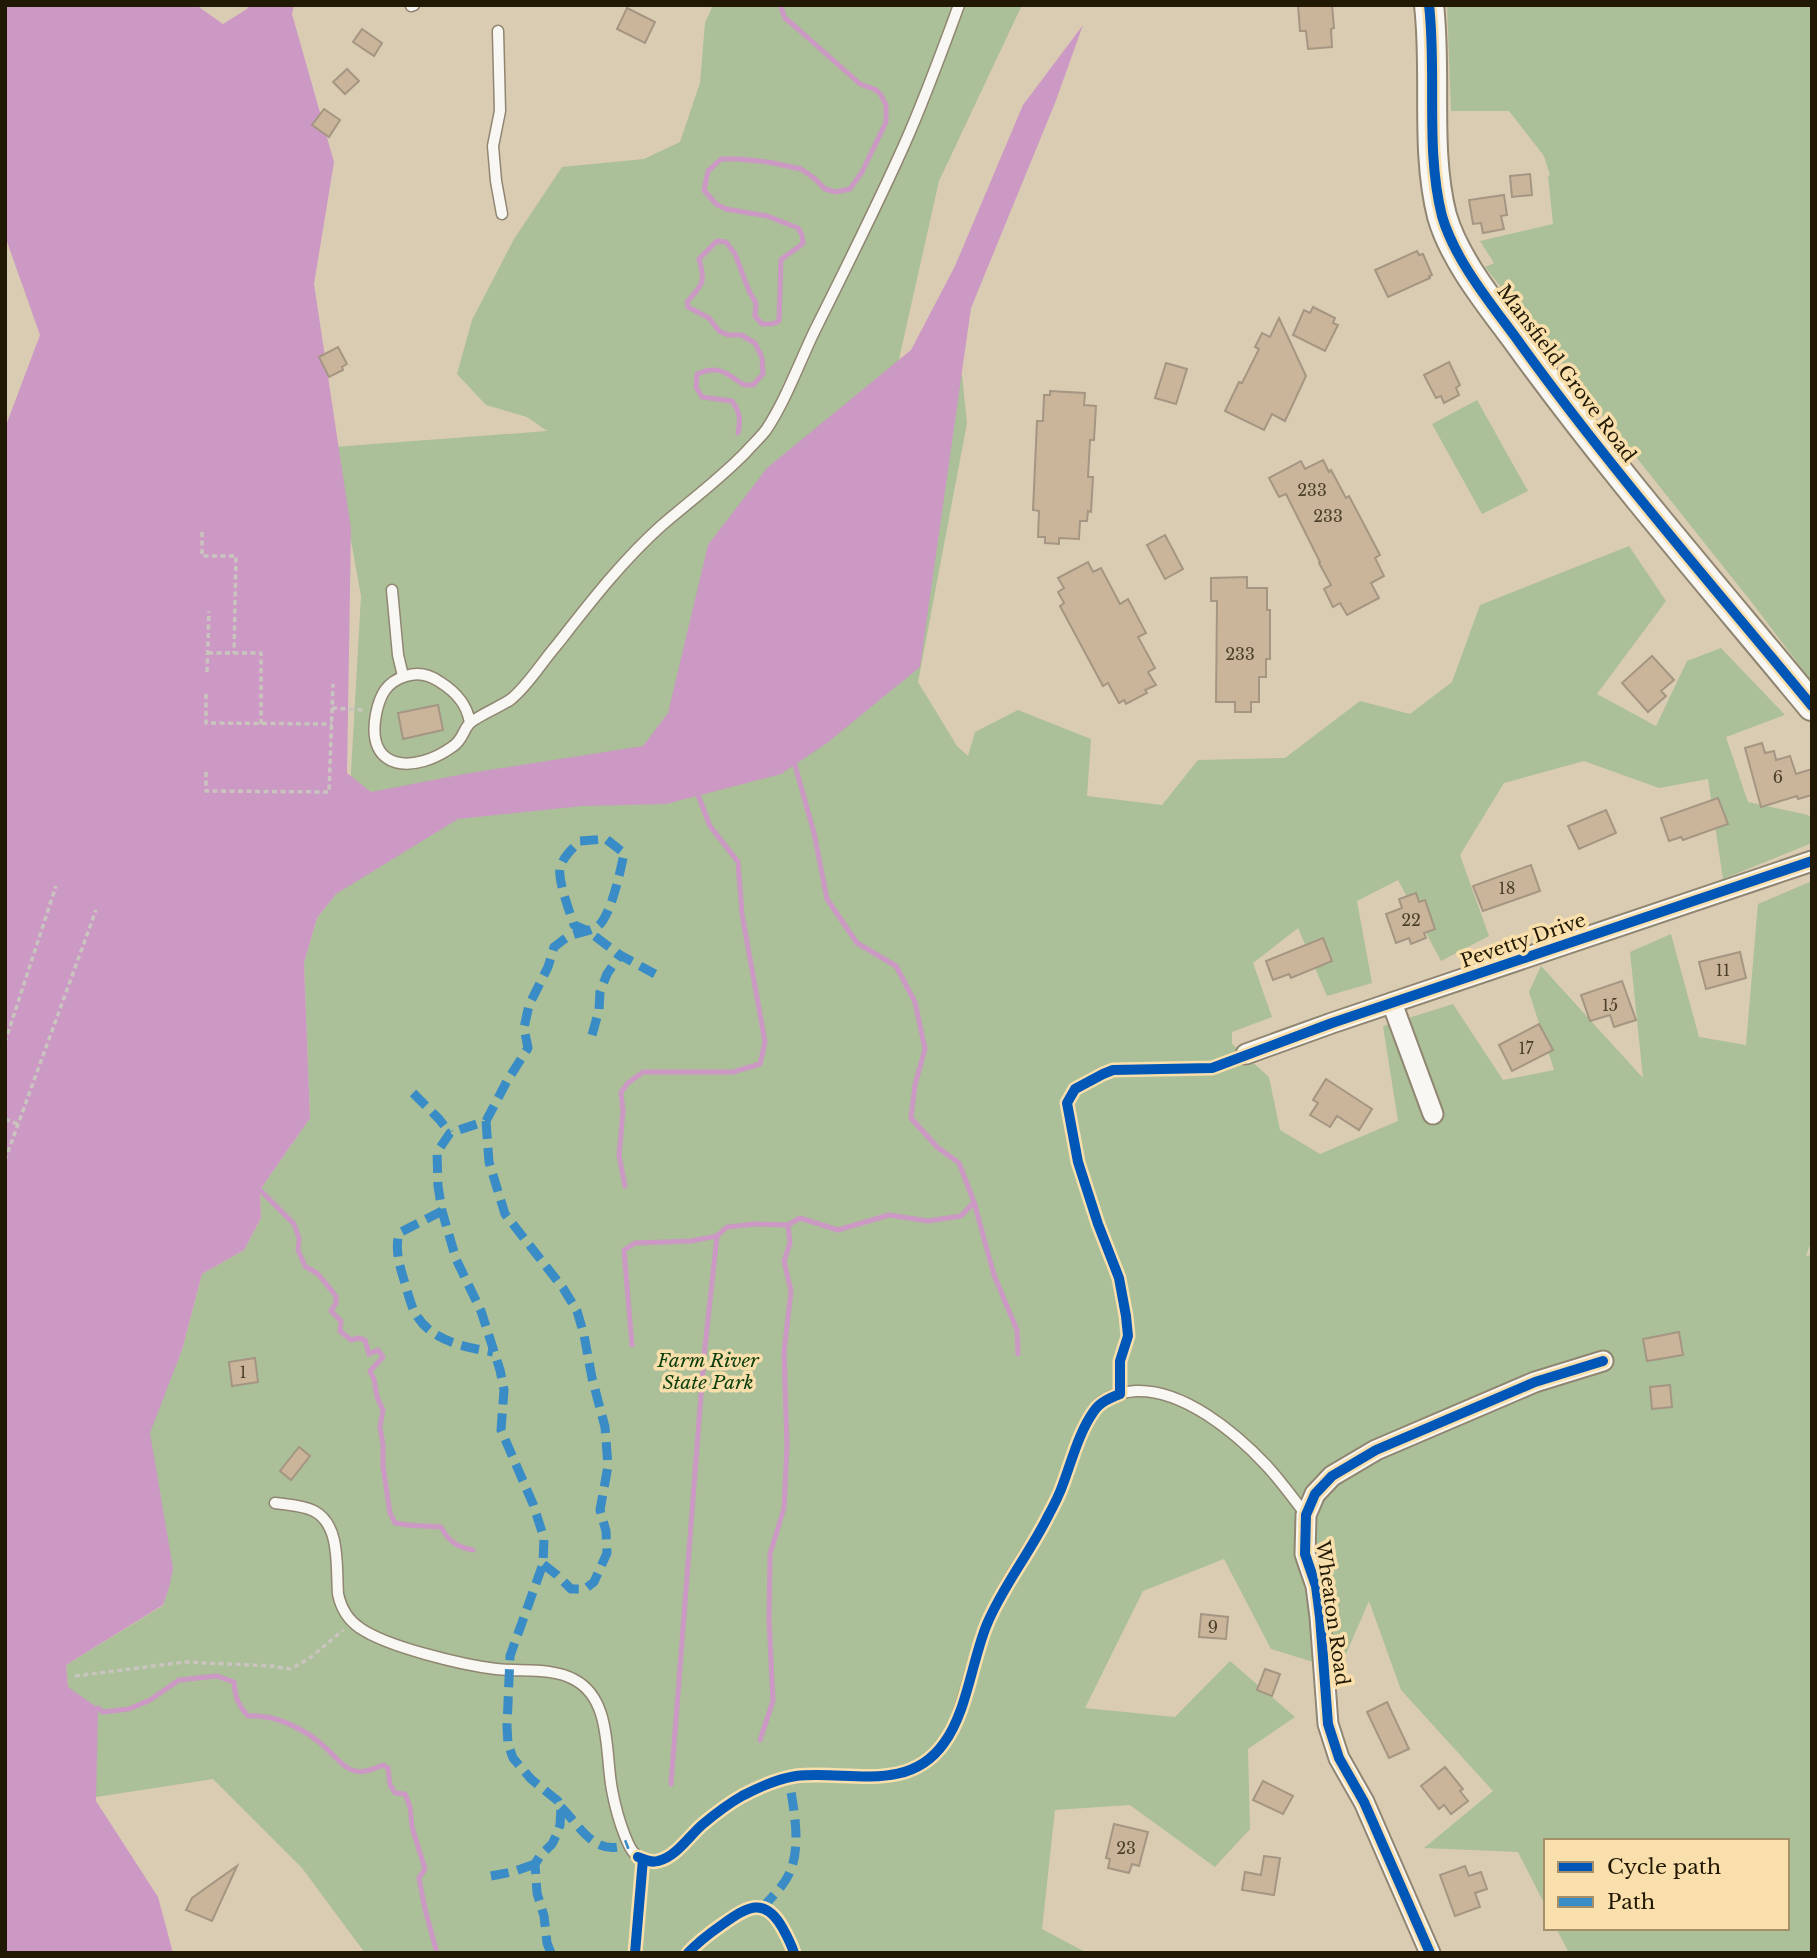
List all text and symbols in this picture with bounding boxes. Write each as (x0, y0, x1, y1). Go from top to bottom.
street label: Mansfield Grove Road (1492, 280, 1641, 467)
house number: 233 (1297, 480, 1327, 500)
house number: 233 (1313, 506, 1343, 526)
house number: 233 (1225, 644, 1255, 664)
house number: 6 (1773, 767, 1783, 787)
house number: 18 (1499, 878, 1515, 898)
street label: Pevetty Drive (1458, 908, 1589, 973)
house number: 22 (1401, 910, 1421, 930)
house number: 11 (1716, 960, 1730, 980)
house number: 15 (1602, 995, 1618, 1015)
house number: 17 (1518, 1038, 1535, 1058)
park label: Farm River State Park (656, 1349, 760, 1394)
house number: 1 (239, 1362, 247, 1382)
street label: Wheaton Road (1311, 1538, 1354, 1687)
house number: 9 (1208, 1617, 1218, 1637)
house number: 23 (1116, 1838, 1136, 1858)
legend (1544, 1839, 1789, 1930)
text: Cycle path (1607, 1854, 1721, 1880)
text: Path (1607, 1889, 1655, 1915)

